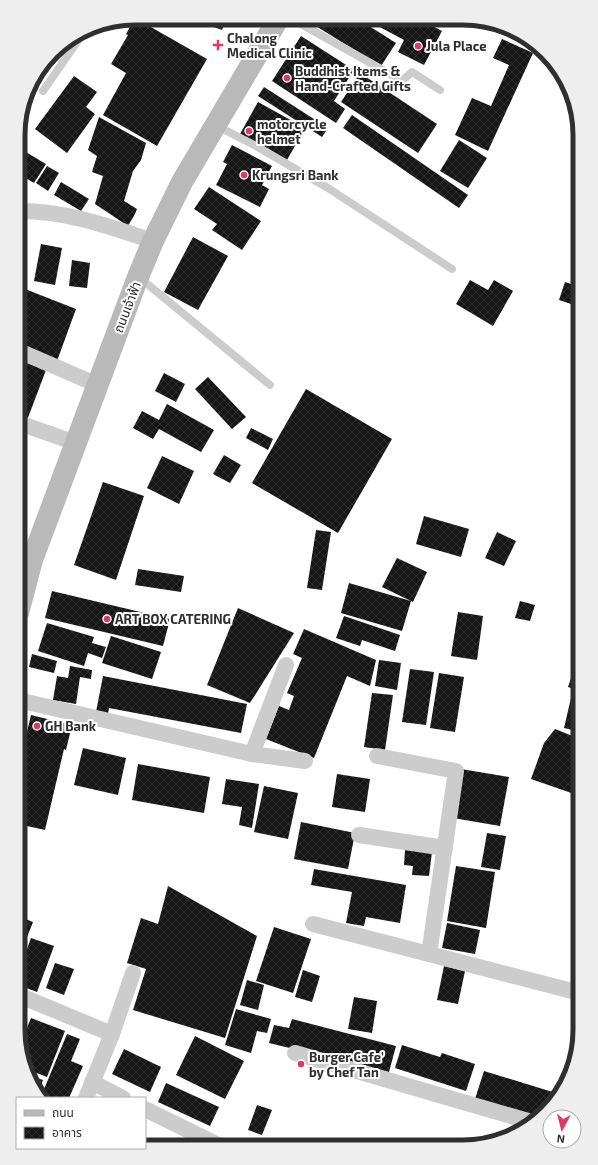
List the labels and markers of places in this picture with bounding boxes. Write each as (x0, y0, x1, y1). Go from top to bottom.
place label: Chalong Medical Clinic (227, 30, 312, 61)
place label: Jula Place (426, 38, 487, 54)
marker: Chalong Medical Clinic (212, 39, 224, 51)
marker: Jula Place (413, 41, 423, 51)
place label: Buddhist Items & Hand-Crafted Gifts (295, 63, 411, 94)
marker: Buddhist Items & Hand-Crafted Gifts (282, 73, 292, 83)
place label: motorcycle helmet (257, 116, 327, 147)
marker: motorcycle helmet (244, 126, 254, 136)
place label: Krungsri Bank (252, 167, 339, 183)
marker: Krungsri Bank (239, 170, 249, 180)
place label: ART BOX CATERING (115, 611, 231, 627)
marker: ART BOX CATERING (102, 614, 112, 624)
place label: GH Bank (45, 718, 97, 734)
marker: GH Bank (32, 721, 42, 731)
place label: Burger Cafe’ by Chef Tan (309, 1049, 384, 1080)
marker: Burger Cafe’ by Chef Tan (296, 1059, 306, 1069)

